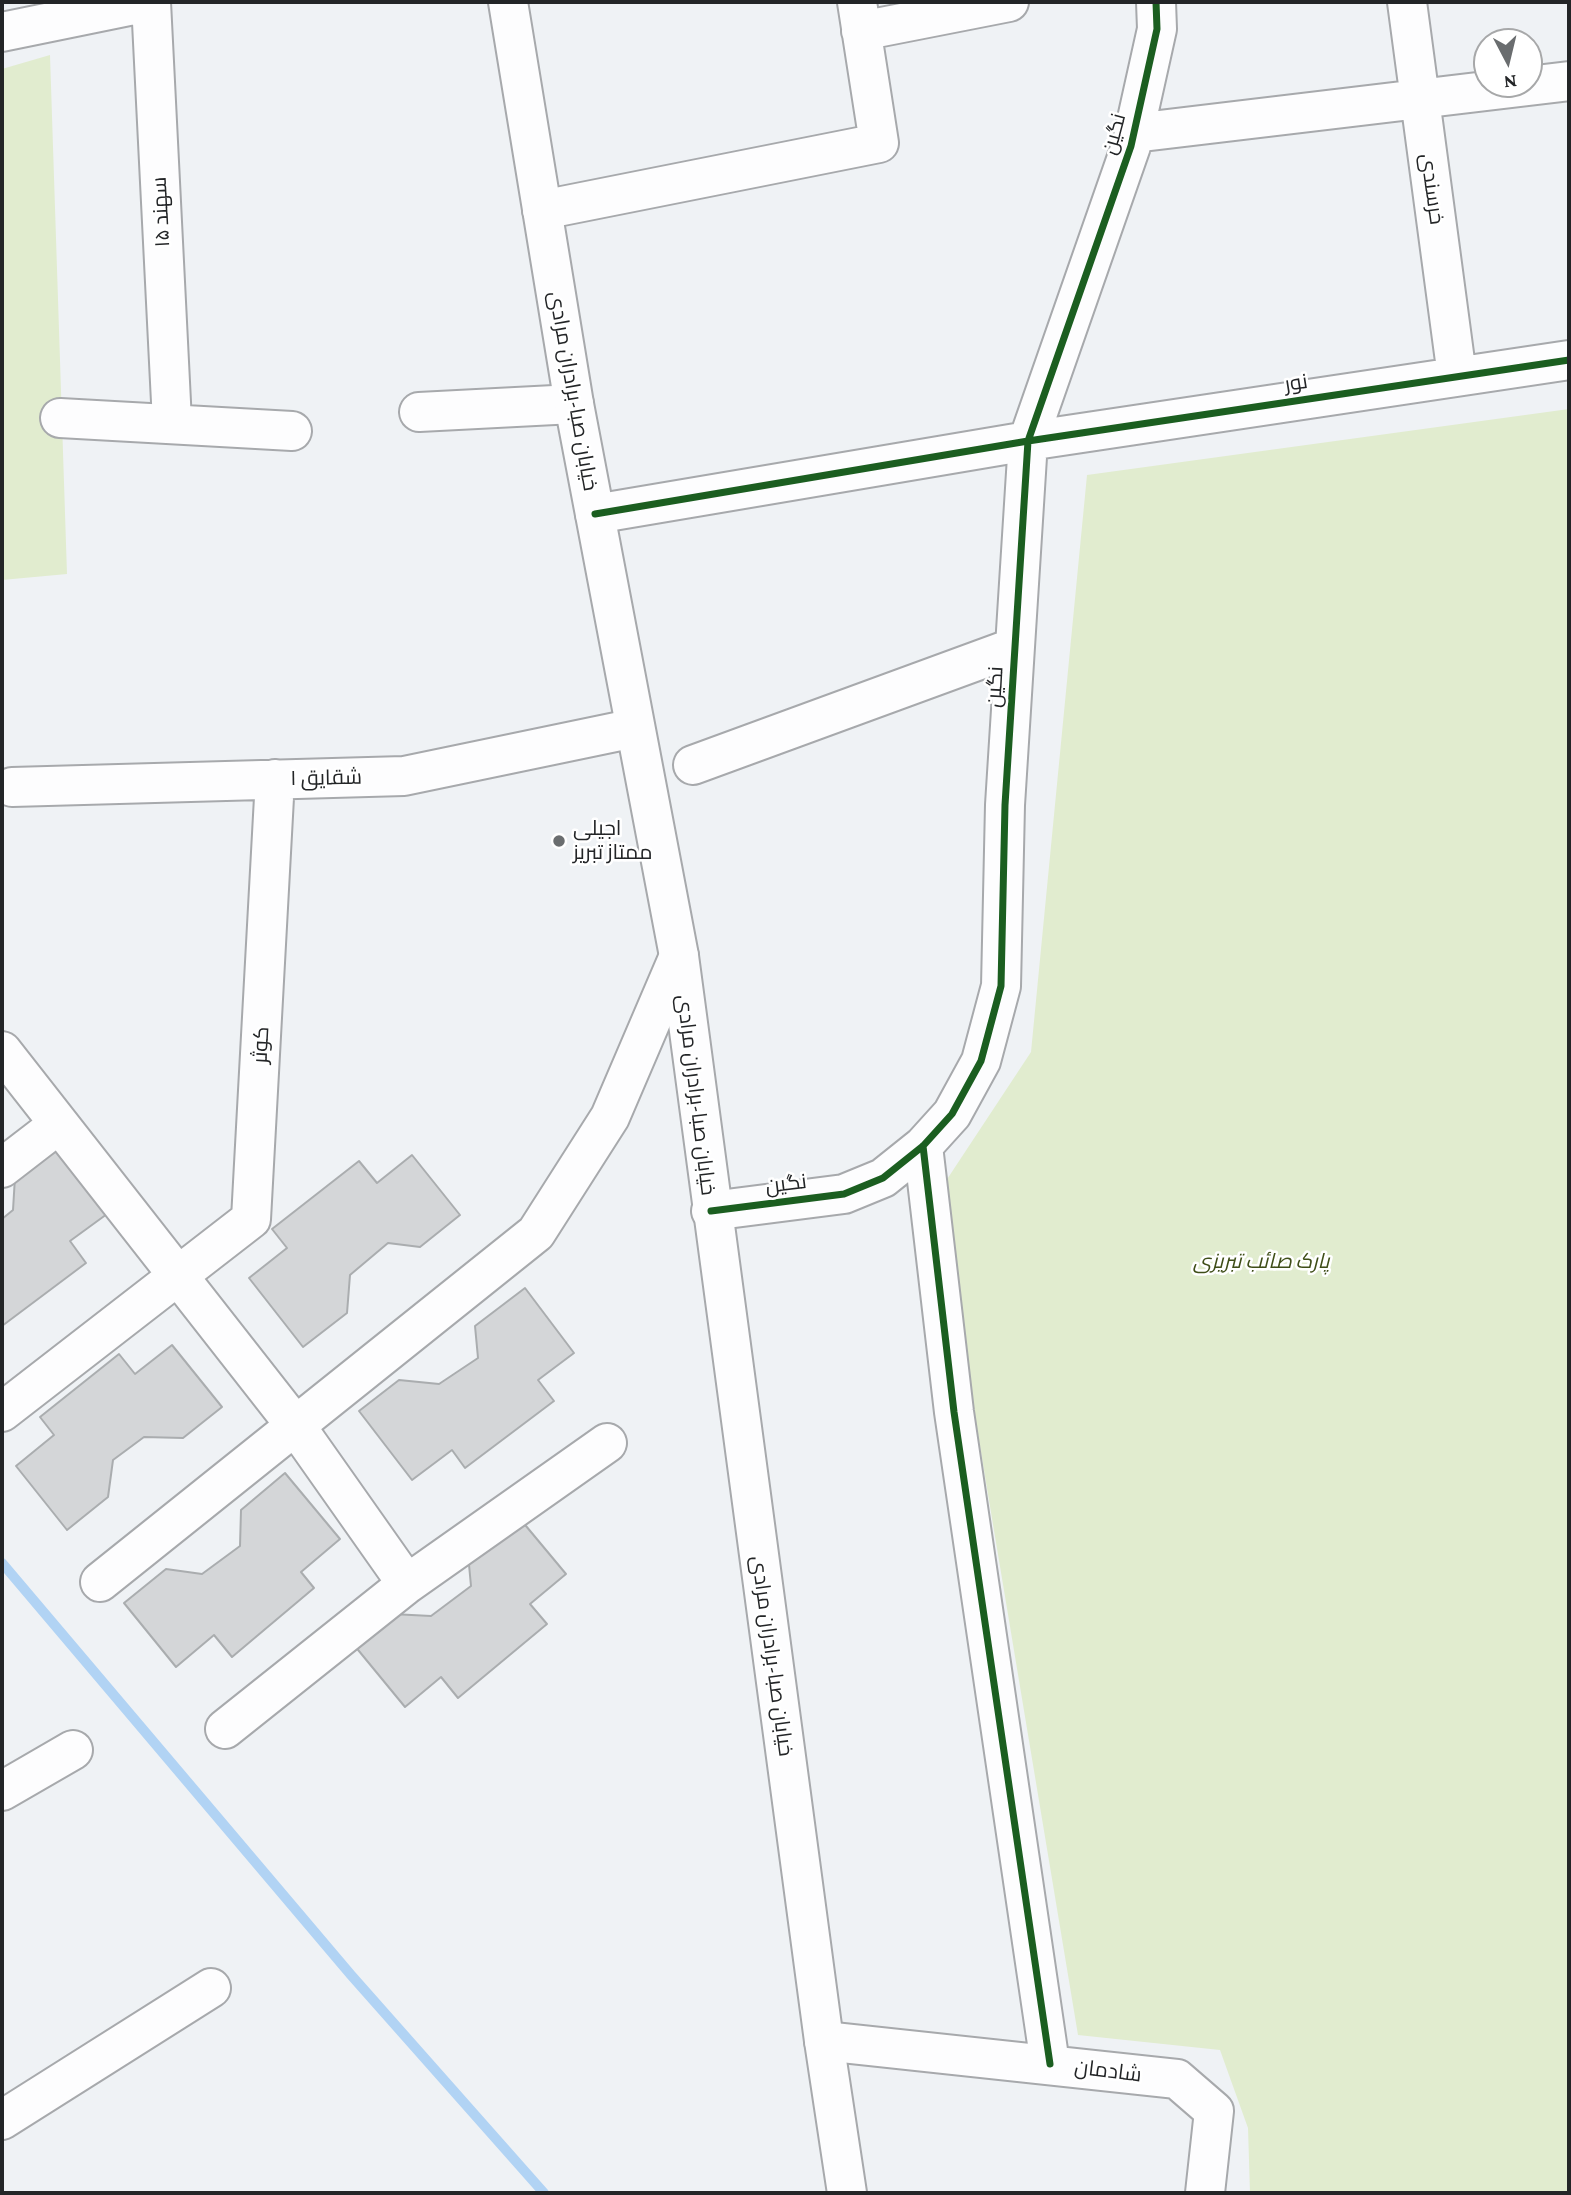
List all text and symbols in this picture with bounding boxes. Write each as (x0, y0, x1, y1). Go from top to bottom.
north arrow (1473, 28, 1543, 98)
text: N (1503, 71, 1518, 94)
street label: نگین (1096, 111, 1132, 157)
street label: خرسندی (1415, 152, 1449, 226)
street label: سهند ۱۵ (147, 176, 175, 248)
street label: خیابان صبا-برادران مرادی (543, 289, 603, 493)
street label: نور (1283, 369, 1309, 397)
street label: نگین (981, 666, 1009, 708)
street label: شقایق ۱ (290, 765, 362, 791)
place label: اجیلی ممتاز تبریز (573, 816, 652, 866)
marker: اجیلی ممتاز تبریز (551, 833, 567, 849)
street label: خیابان صبا-برادران مرادی (671, 993, 721, 1197)
street label: کوثر (247, 1026, 275, 1064)
street label: نگین (764, 1169, 808, 1199)
park label: پارک صائب تبریزی (1193, 1249, 1329, 1275)
street label: خیابان صبا-برادران مرادی (745, 1554, 799, 1758)
street label: شادمان (1073, 2054, 1143, 2088)

